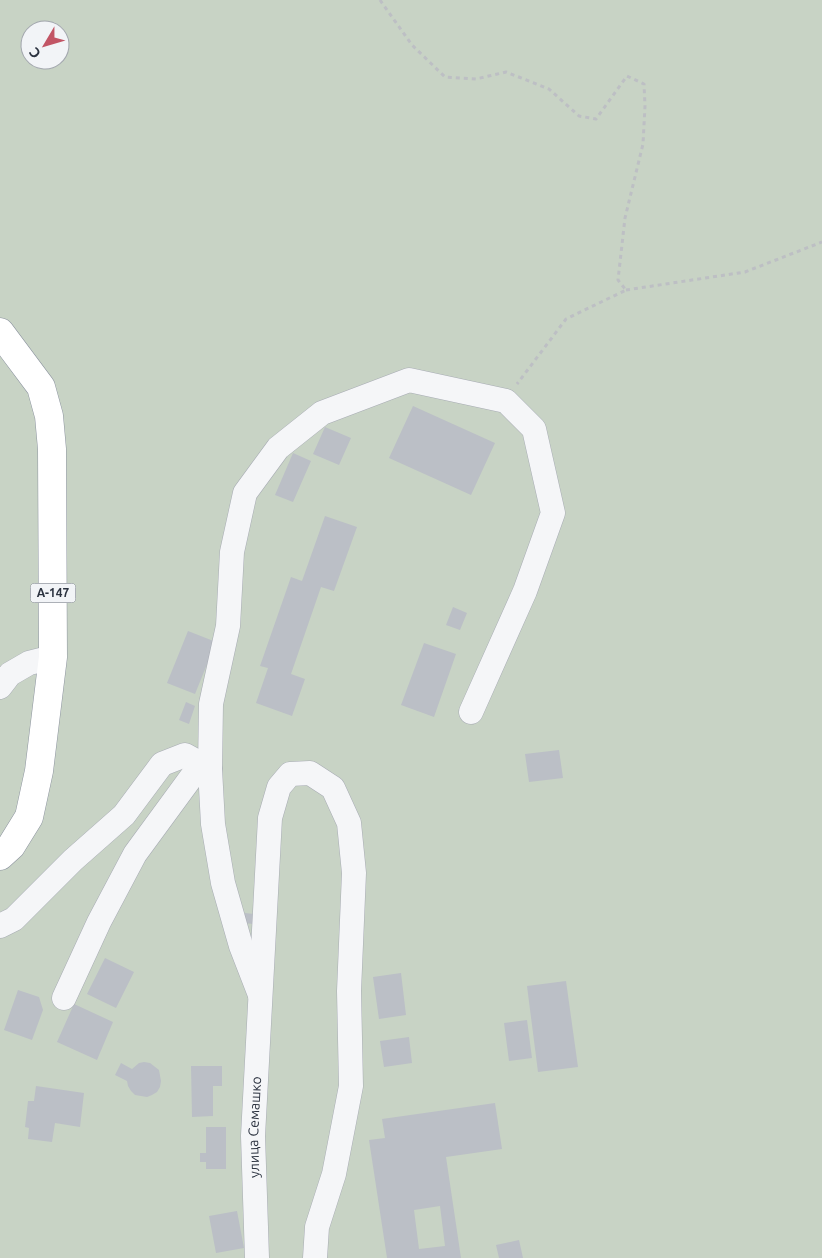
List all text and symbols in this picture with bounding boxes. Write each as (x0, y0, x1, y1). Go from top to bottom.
north arrow (20, 20, 70, 70)
text: С (26, 45, 44, 61)
road number: А-147 (30, 584, 76, 602)
street label: улица Семашко (245, 1076, 264, 1178)

